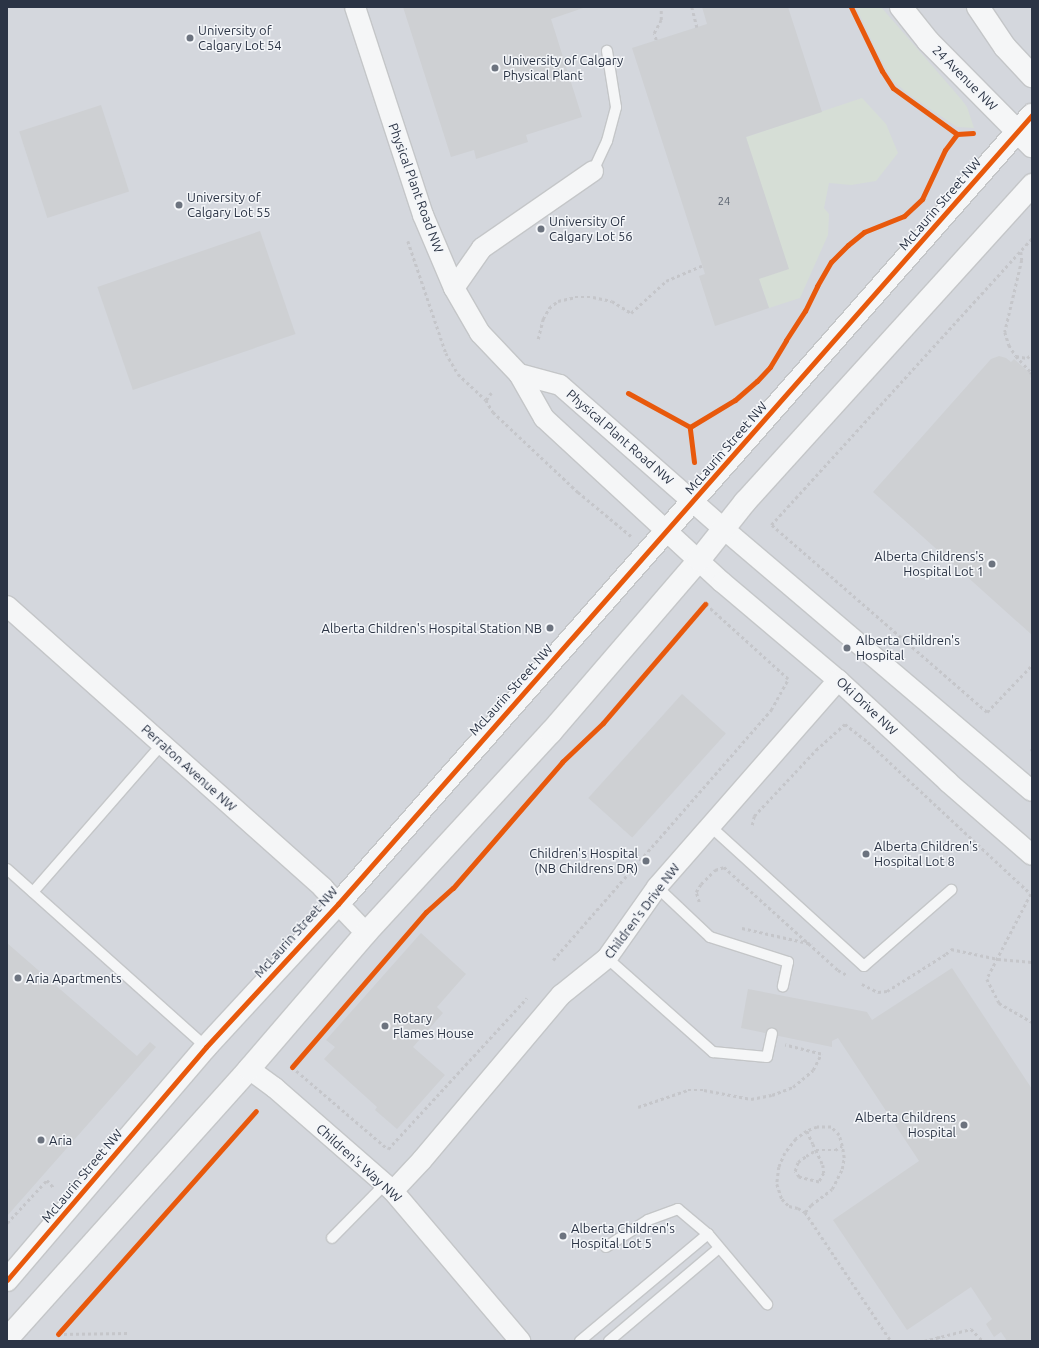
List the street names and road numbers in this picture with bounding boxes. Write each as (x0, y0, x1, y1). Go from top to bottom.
street label: 24 Avenue NW (929, 42, 1001, 114)
street label: Physical Plant Road NW (385, 121, 447, 255)
street label: McLaurin Street NW (896, 155, 984, 253)
street label: Physical Plant Road NW (563, 386, 677, 488)
street label: McLaurin Street NW (682, 399, 770, 497)
street label: McLaurin Street NW (466, 641, 556, 739)
street label: Oki Drive NW (833, 674, 901, 738)
street label: Perraton Avenue NW (138, 721, 240, 815)
street label: Children's Drive NW (601, 860, 683, 962)
street label: McLaurin Street NW (251, 883, 341, 981)
street label: Children's Way NW (313, 1121, 405, 1205)
street label: McLaurin Street NW (38, 1126, 126, 1226)

